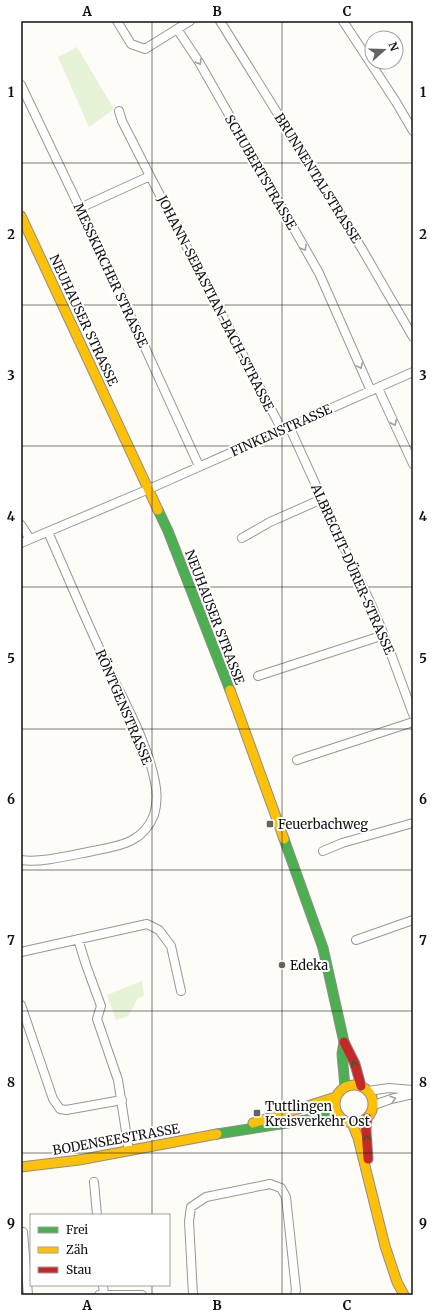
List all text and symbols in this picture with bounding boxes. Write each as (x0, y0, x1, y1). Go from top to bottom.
text: A (81, 3, 92, 20)
text: B (212, 3, 222, 20)
text: C (343, 3, 352, 20)
north arrow (364, 30, 404, 70)
text: N (385, 40, 402, 53)
one-way arrow (194, 58, 201, 65)
text: 1 (8, 84, 14, 101)
text: 1 (420, 84, 426, 101)
street label: BRUNNENTALSTRASSE (271, 110, 365, 247)
street label: SCHUBERTSTRASSE (221, 112, 301, 233)
street label: JOHANN-SEBASTIAN-BACH-STRASSE (153, 192, 278, 415)
street label: MESSKIRCHER STRASSE (70, 200, 152, 351)
text: 2 (7, 226, 15, 243)
text: 2 (419, 226, 427, 243)
one-way arrow (300, 244, 307, 251)
street label: NEUHAUSER STRASSE (46, 252, 122, 389)
one-way arrow (355, 362, 363, 369)
text: 3 (7, 367, 15, 384)
text: 3 (419, 367, 427, 384)
street label: FINKENSTRASSE (228, 400, 335, 460)
one-way arrow (389, 419, 397, 427)
street label: ALBRECHT-DÜRER-STRASSE (307, 480, 398, 658)
text: 4 (7, 508, 16, 525)
text: 4 (419, 508, 428, 525)
street label: NEUHAUSER STRASSE (181, 547, 248, 688)
street label: RÖNTGENSTRASSE (92, 647, 157, 768)
text: 5 (7, 650, 15, 667)
text: 5 (419, 650, 427, 667)
text: 6 (7, 791, 15, 808)
text: 6 (419, 791, 427, 808)
place label: Feuerbachweg (278, 816, 368, 833)
marker: Feuerbachweg (265, 819, 275, 829)
text: 7 (7, 932, 15, 949)
text: 7 (419, 932, 427, 949)
place label: Edeka (290, 957, 328, 974)
marker: Edeka (277, 960, 287, 970)
one-way arrow (350, 1060, 359, 1067)
text: 8 (7, 1074, 15, 1091)
text: 8 (419, 1074, 427, 1091)
one-way arrow (390, 1095, 396, 1103)
place label: Tuttlingen Kreisverkehr Ost (265, 1098, 370, 1130)
marker: Tuttlingen Kreisverkehr Ost (252, 1108, 262, 1118)
street label: BODENSEESTRASSE (51, 1120, 182, 1159)
one-way arrow (362, 1135, 371, 1141)
legend (30, 1214, 170, 1286)
text: 9 (7, 1215, 15, 1232)
text: 9 (419, 1215, 427, 1232)
text: Frei (66, 1222, 88, 1237)
text: Zäh (66, 1242, 88, 1257)
text: Stau (66, 1262, 92, 1277)
text: A (81, 1297, 92, 1314)
text: B (212, 1297, 222, 1314)
text: C (343, 1297, 352, 1314)

